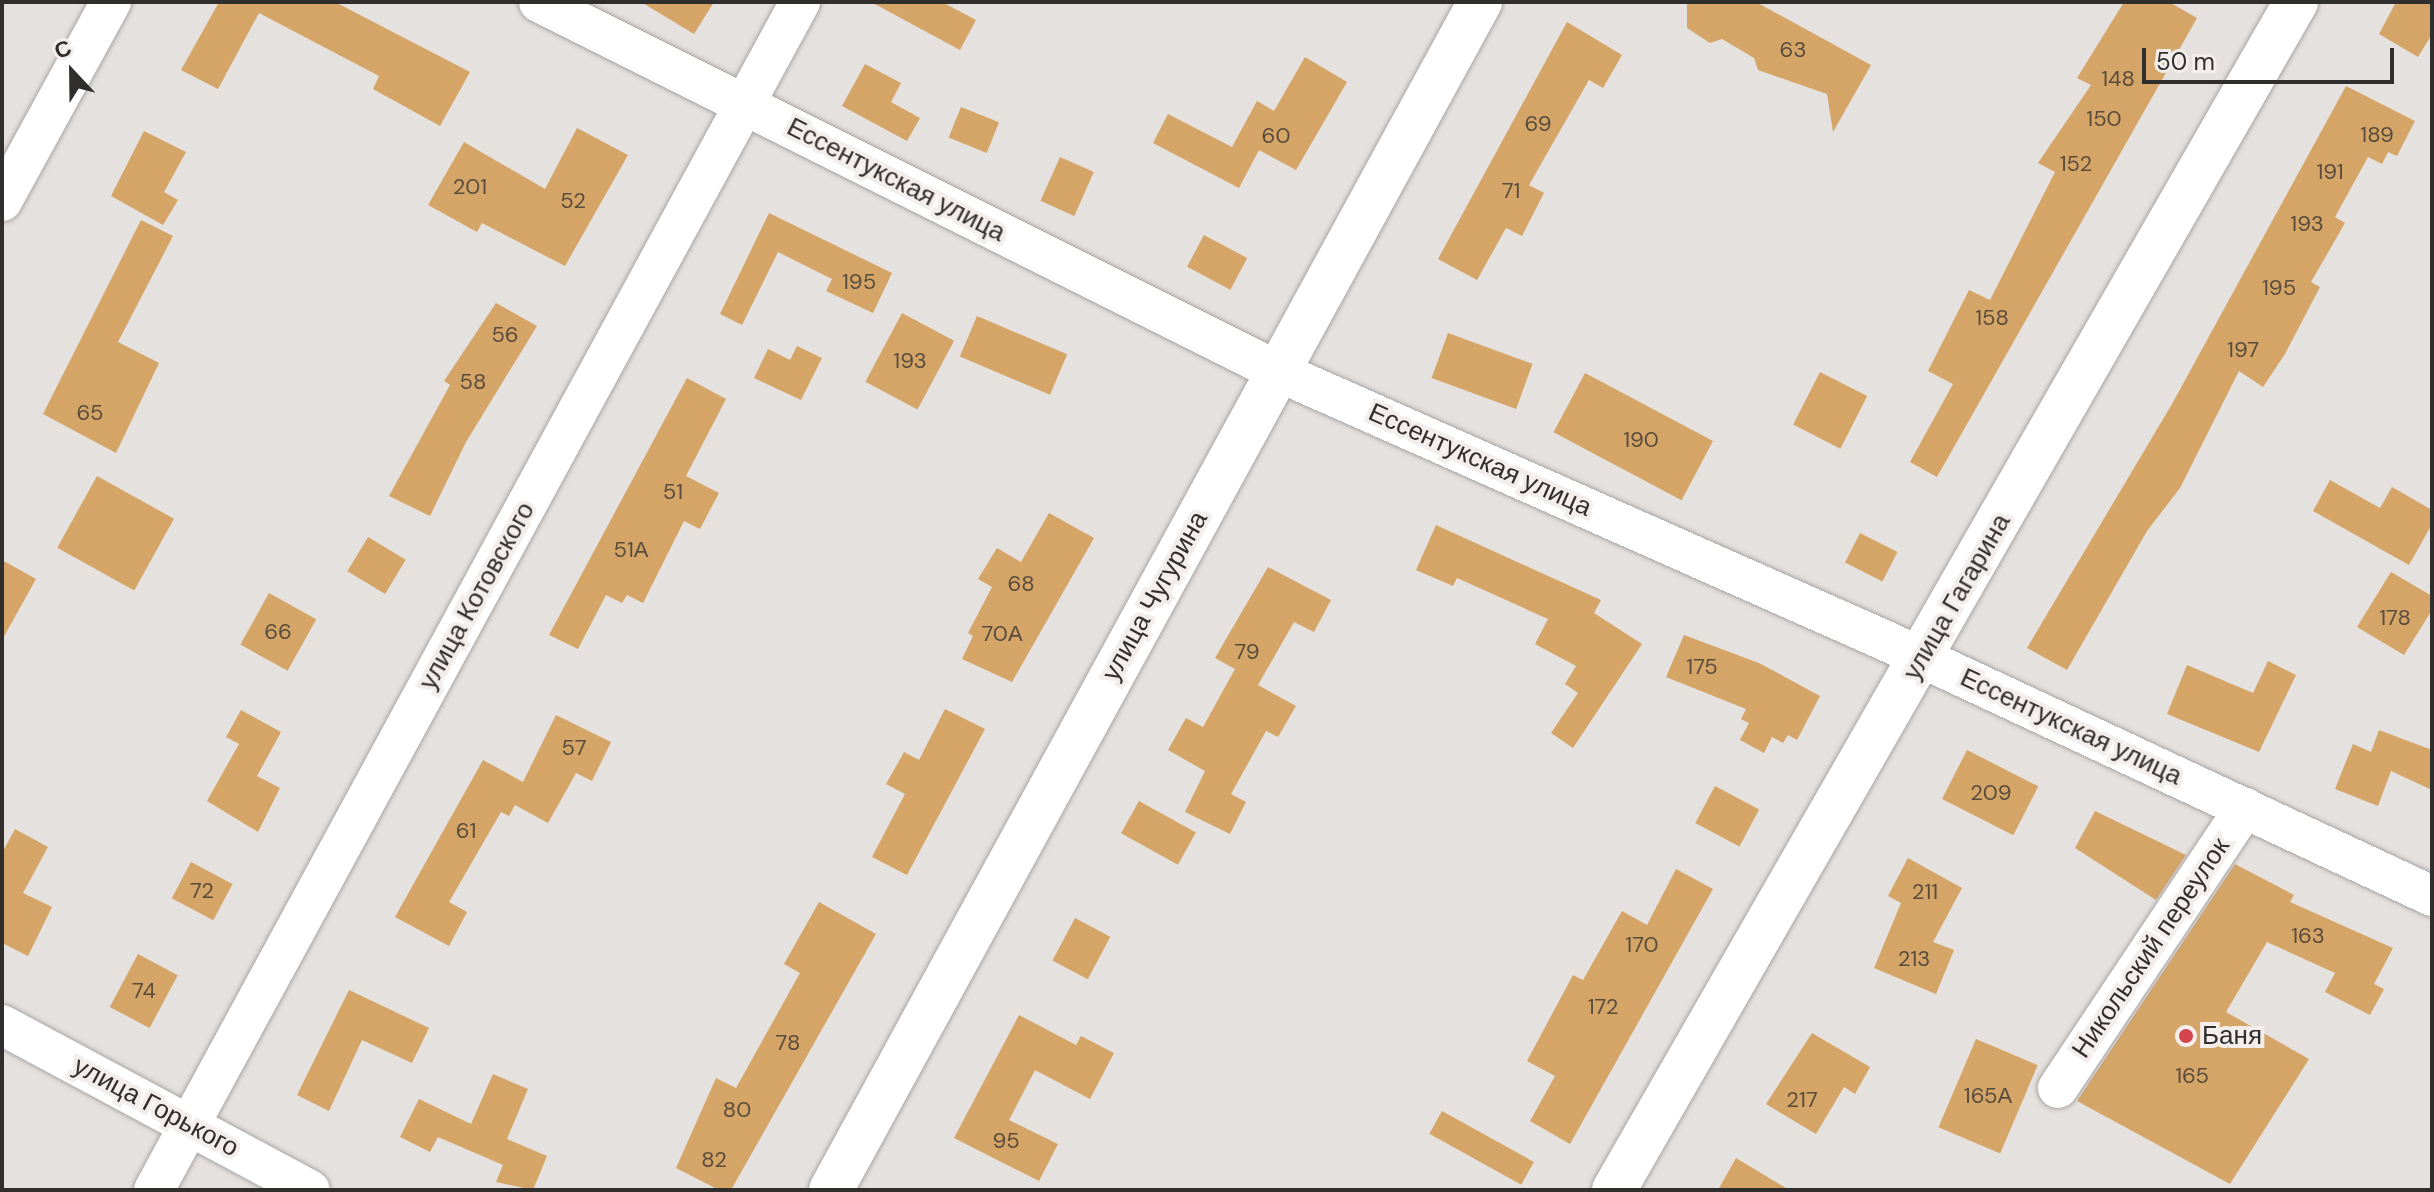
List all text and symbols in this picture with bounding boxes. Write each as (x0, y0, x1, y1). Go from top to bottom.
north arrow (32, 32, 112, 112)
scale bar (2146, 32, 2398, 82)
text: С (50, 33, 76, 66)
house number: 63 (1780, 37, 1806, 63)
text: 50 m (2156, 46, 2215, 77)
house number: 148 (2101, 66, 2135, 92)
house number: 150 (2086, 106, 2122, 132)
street label: Ессентукская улица (782, 111, 1010, 249)
house number: 69 (1524, 111, 1552, 137)
house number: 189 (2360, 122, 2394, 148)
house number: 60 (1262, 123, 1290, 149)
house number: 152 (2060, 151, 2092, 177)
house number: 191 (2316, 159, 2344, 185)
house number: 201 (453, 174, 487, 200)
house number: 71 (1502, 178, 1520, 204)
house number: 52 (560, 188, 586, 214)
house number: 193 (2290, 211, 2324, 237)
house number: 195 (842, 269, 876, 295)
house number: 195 (2262, 275, 2296, 301)
house number: 158 (1975, 305, 2009, 331)
house number: 56 (491, 322, 519, 348)
house number: 197 (2227, 337, 2259, 363)
house number: 193 (893, 348, 927, 374)
house number: 58 (460, 369, 486, 395)
street label: Ессентукская улица (1364, 397, 1596, 523)
house number: 65 (77, 400, 103, 426)
house number: 190 (1623, 427, 1659, 453)
house number: 51 (663, 479, 683, 505)
street label: улица Котовского (413, 497, 541, 695)
street label: улица Чугурина (1096, 506, 1214, 686)
street label: улица Гагарина (1897, 508, 2017, 686)
house number: 51А (614, 537, 648, 563)
house number: 68 (1007, 571, 1035, 597)
house number: 178 (2379, 605, 2411, 631)
house number: 66 (264, 619, 292, 645)
house number: 70А (981, 621, 1023, 647)
house number: 79 (1235, 639, 1259, 665)
house number: 175 (1686, 654, 1718, 680)
street label: Ессентукская улица (1955, 662, 2187, 792)
house number: 57 (562, 735, 586, 761)
house number: 209 (1970, 780, 2012, 806)
house number: 61 (456, 818, 476, 844)
street label: Никольский переулок (2066, 832, 2236, 1064)
house number: 72 (190, 878, 214, 904)
house number: 211 (1912, 879, 1938, 905)
house number: 163 (2291, 923, 2325, 949)
house number: 170 (1625, 932, 1659, 958)
house number: 213 (1898, 946, 1930, 972)
house number: 74 (132, 978, 156, 1004)
house number: 172 (1588, 994, 1618, 1020)
place label: Баня (2202, 1020, 2262, 1052)
marker: Баня (2177, 1027, 2195, 1045)
house number: 78 (776, 1030, 800, 1056)
street label: улица Горького (68, 1050, 244, 1164)
house number: 165 (2175, 1063, 2209, 1089)
house number: 165А (1964, 1083, 2012, 1109)
house number: 217 (1786, 1087, 1818, 1113)
house number: 80 (723, 1097, 751, 1123)
house number: 95 (992, 1128, 1020, 1154)
house number: 82 (701, 1147, 727, 1173)

